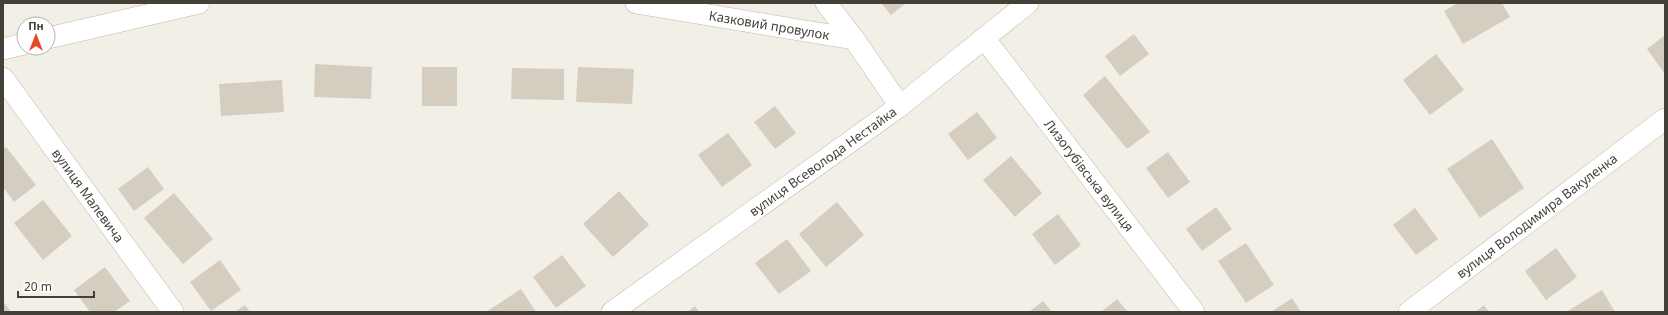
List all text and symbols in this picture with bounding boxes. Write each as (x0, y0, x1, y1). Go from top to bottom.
street label: Казковий провулок (708, 6, 831, 44)
north arrow (16, 16, 56, 56)
text: Пн (28, 18, 44, 33)
street label: вулиця Всеволода Нестайка (745, 103, 900, 220)
street label: Лизогубівська вулиця (1040, 115, 1138, 235)
street label: вулиця Малевича (48, 145, 128, 246)
street label: вулиця Володимира Вакуленка (1453, 149, 1621, 282)
scale bar (18, 273, 94, 299)
text: 20 m (24, 278, 52, 295)

